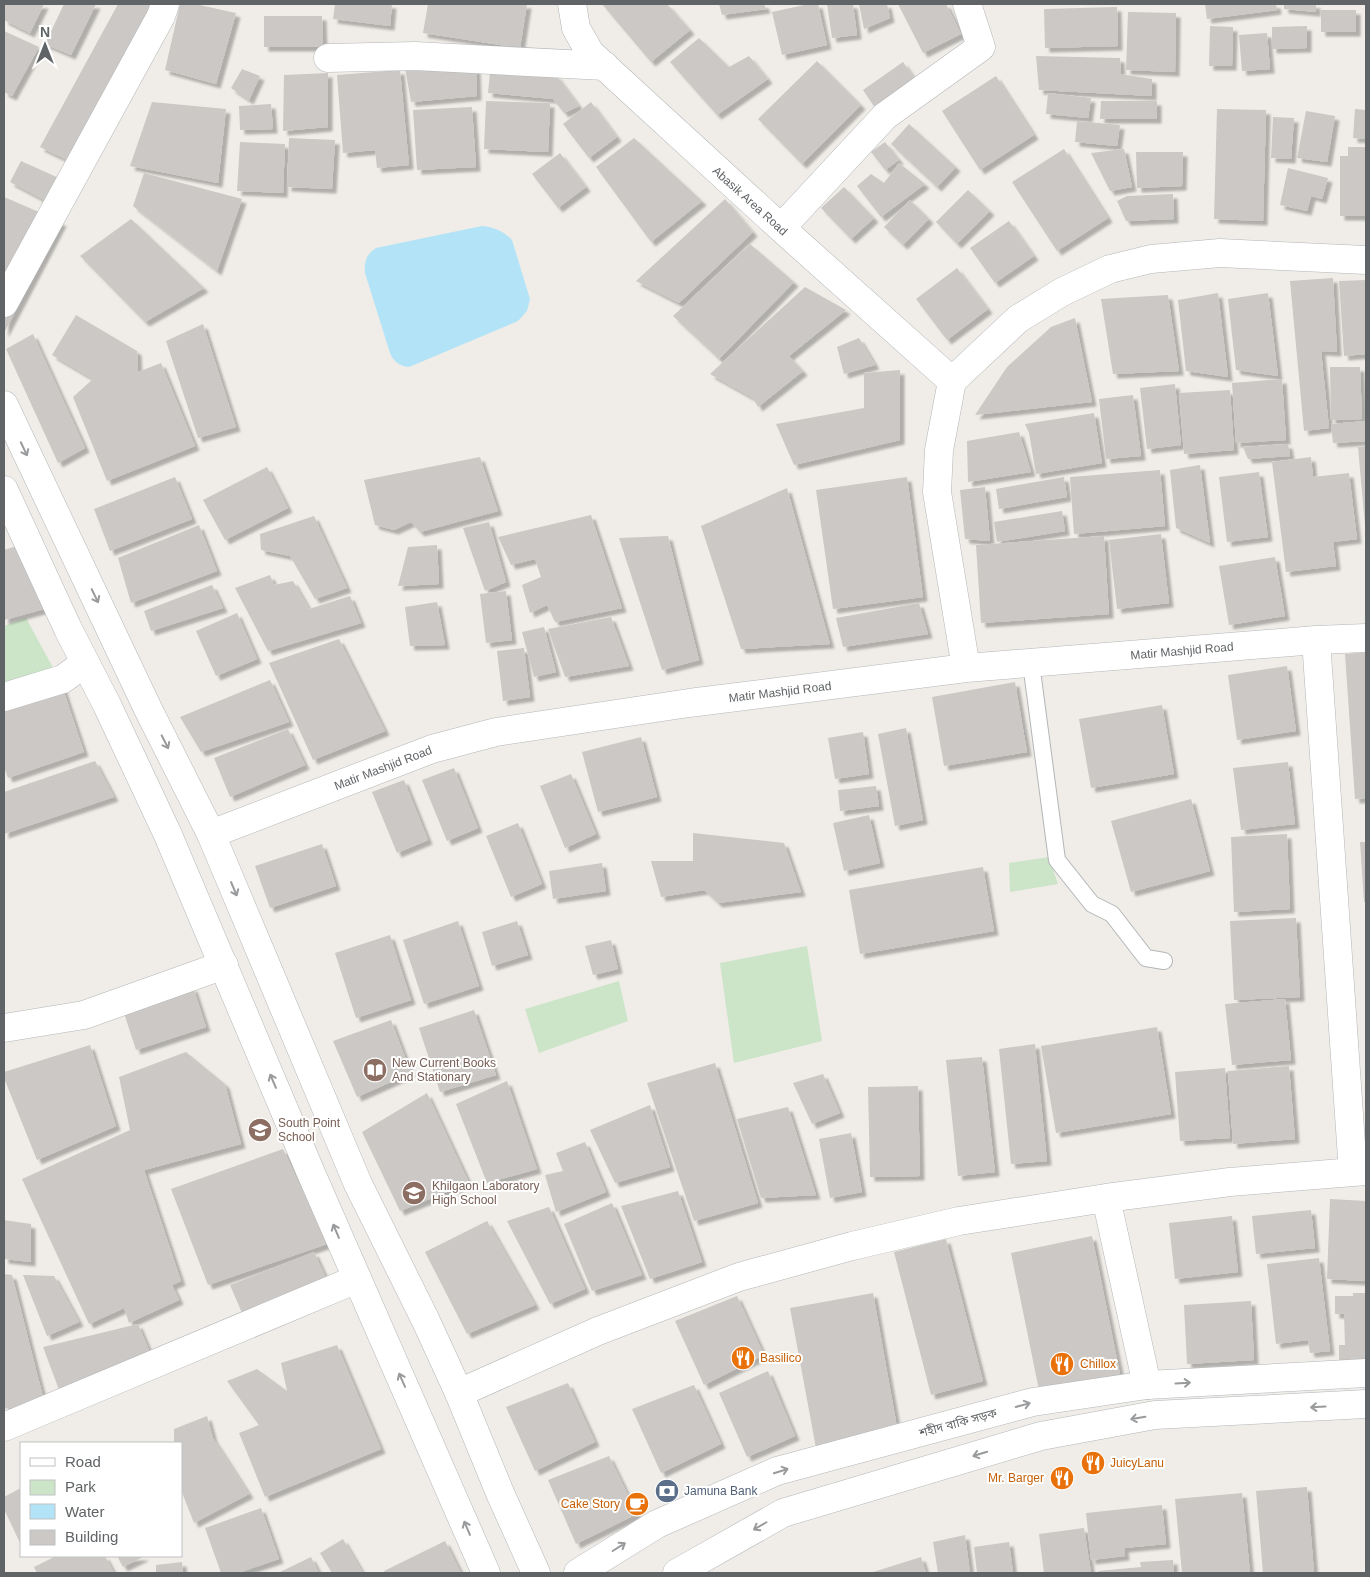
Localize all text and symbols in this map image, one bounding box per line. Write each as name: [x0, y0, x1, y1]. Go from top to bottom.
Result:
north arrow: [20, 20, 70, 70]
text: N: [40, 24, 50, 40]
street label: Abasik Area Road: [710, 164, 790, 238]
one-way arrow: [20, 441, 29, 456]
one-way arrow: [90, 588, 100, 603]
street label: Matir Mashjid Road: [1130, 640, 1234, 662]
street label: Matir Mashjid Road: [728, 679, 832, 705]
one-way arrow: [161, 734, 170, 749]
street label: Matir Mashjid Road: [332, 743, 434, 793]
one-way arrow: [230, 881, 240, 896]
place label: New Current Books And Stationary: [392, 1056, 496, 1084]
library icon: New Current Books And Stationary: [362, 1057, 388, 1083]
one-way arrow: [267, 1074, 277, 1089]
place label: South Point School: [278, 1116, 341, 1144]
school or university icon: South Point School: [247, 1117, 273, 1143]
place label: Khilgaon Laboratory High School: [432, 1179, 539, 1207]
school or university icon: Khilgaon Laboratory High School: [401, 1180, 427, 1206]
one-way arrow: [331, 1224, 341, 1239]
restaurant icon: Basilico: [730, 1345, 756, 1371]
place label: Basilico: [760, 1351, 802, 1365]
restaurant icon: Chillox: [1049, 1351, 1075, 1377]
place label: Chillox: [1080, 1357, 1116, 1371]
one-way arrow: [396, 1373, 406, 1388]
one-way arrow: [1175, 1378, 1191, 1387]
one-way arrow: [1014, 1400, 1030, 1409]
one-way arrow: [1310, 1402, 1326, 1411]
street label: শহীদ বাকি সড়ক: [916, 1405, 999, 1440]
one-way arrow: [1130, 1414, 1146, 1424]
legend: [20, 1442, 182, 1557]
one-way arrow: [972, 1450, 988, 1460]
restaurant icon: JuicyLanu: [1080, 1450, 1106, 1476]
text: Road: [65, 1453, 101, 1470]
place label: JuicyLanu: [1110, 1456, 1164, 1470]
one-way arrow: [773, 1465, 789, 1475]
restaurant icon: Mr. Barger: [1049, 1465, 1075, 1491]
place label: Mr. Barger: [988, 1471, 1044, 1485]
text: Park: [65, 1478, 96, 1495]
bank icon: Jamuna Bank: [654, 1478, 680, 1504]
place label: Jamuna Bank: [684, 1484, 758, 1498]
cafe icon: Cake Story: [624, 1491, 650, 1517]
place label: Cake Story: [561, 1497, 620, 1511]
text: Water: [65, 1503, 104, 1520]
one-way arrow: [461, 1521, 471, 1536]
one-way arrow: [753, 1522, 767, 1532]
text: Building: [65, 1528, 118, 1545]
one-way arrow: [612, 1542, 626, 1552]

